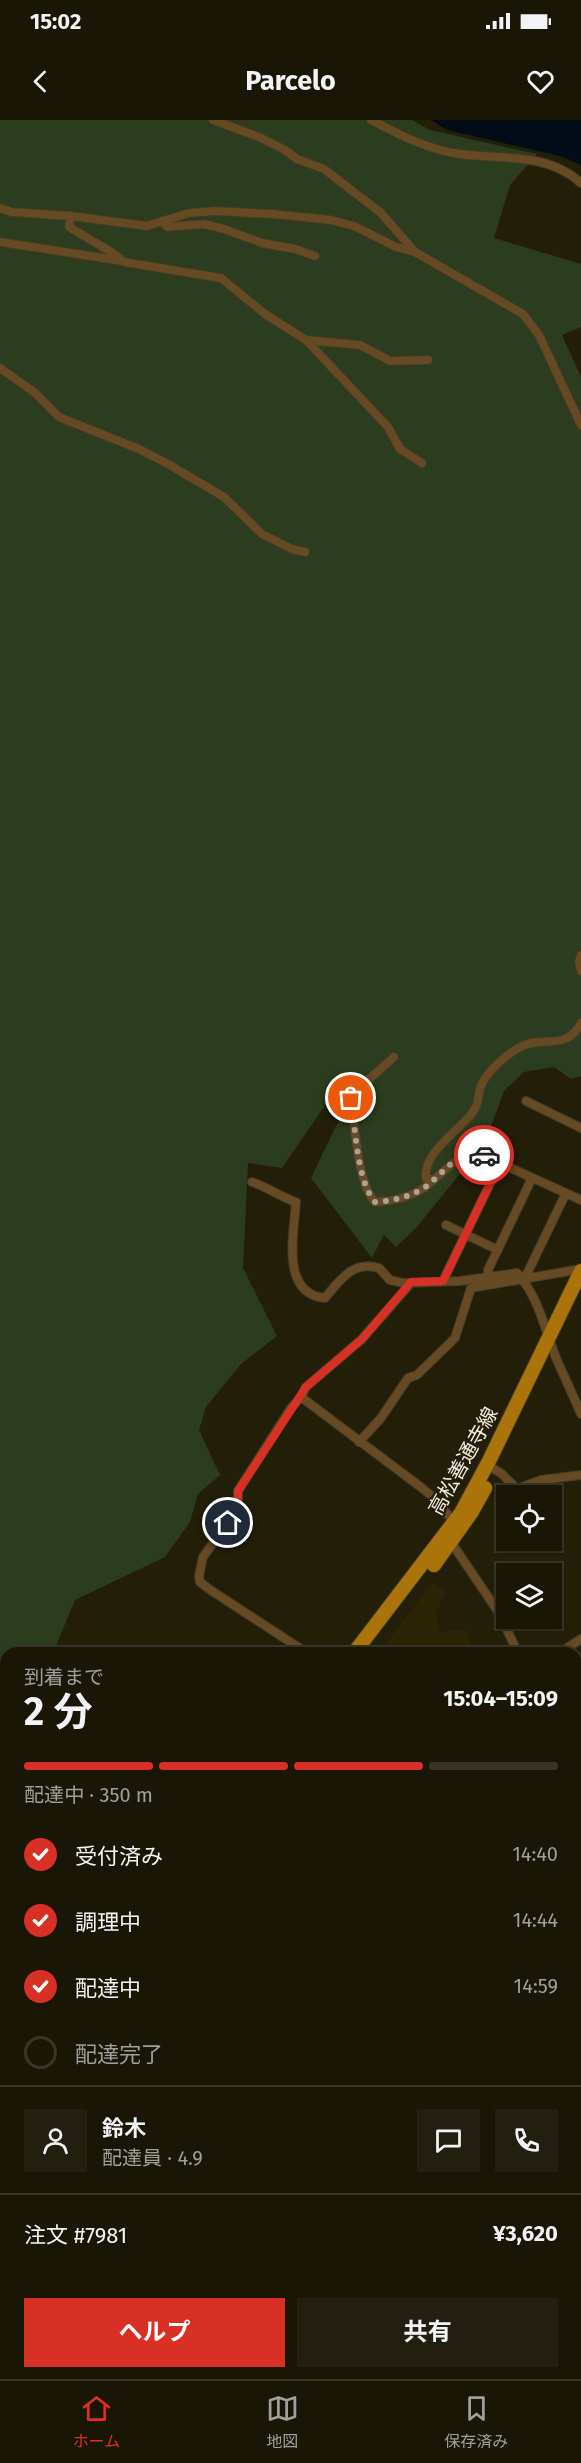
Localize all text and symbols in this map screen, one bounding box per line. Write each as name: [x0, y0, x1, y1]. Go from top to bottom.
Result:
text: 15:02: [30, 8, 81, 35]
icon: back: [24, 65, 57, 98]
text: Parcelo: [245, 65, 336, 97]
icon: heart: [524, 65, 557, 98]
pin: [325, 1072, 376, 1123]
icon: bag: [334, 1081, 367, 1114]
courier: [454, 1125, 514, 1185]
icon: car: [468, 1139, 501, 1172]
street label: 高松善通寺線: [423, 1403, 503, 1519]
map controls: [496, 1485, 562, 1629]
button: locate: [496, 1485, 562, 1551]
pin: [202, 1497, 253, 1548]
icon: home: [211, 1506, 244, 1539]
button: layers: [496, 1563, 562, 1629]
text: 到着まで: [24, 1665, 104, 1689]
text: 15:04–15:09: [443, 1685, 558, 1712]
text: 2 分: [24, 1689, 92, 1735]
text: 配達中 · 350 m: [24, 1783, 153, 1807]
icon: check: [24, 1838, 57, 1871]
text: 14:40: [512, 1842, 558, 1866]
text: 受付済み: [75, 1843, 163, 1870]
icon: check: [24, 1904, 57, 1937]
text: 14:44: [513, 1908, 558, 1932]
text: 調理中: [75, 1909, 141, 1936]
icon: check: [24, 1970, 57, 2003]
text: 14:59: [514, 1974, 558, 1998]
text: 配達中: [75, 1975, 141, 2002]
text: 配達完了: [75, 2041, 163, 2068]
button: person: [24, 2109, 87, 2172]
button: chat: [417, 2109, 480, 2172]
button: phone: [495, 2109, 558, 2172]
text: 鈴木: [102, 2115, 146, 2142]
text: 配達員 · 4.9: [102, 2146, 203, 2170]
text: ¥3,620: [493, 2220, 558, 2247]
text: 注文 #7981: [24, 2222, 127, 2249]
button: ヘルプ: [24, 2298, 285, 2367]
button: 共有: [297, 2298, 558, 2367]
tab: ホーム: [73, 2392, 120, 2452]
tab: 地図: [266, 2392, 299, 2452]
tab: 保存済み: [444, 2392, 508, 2452]

